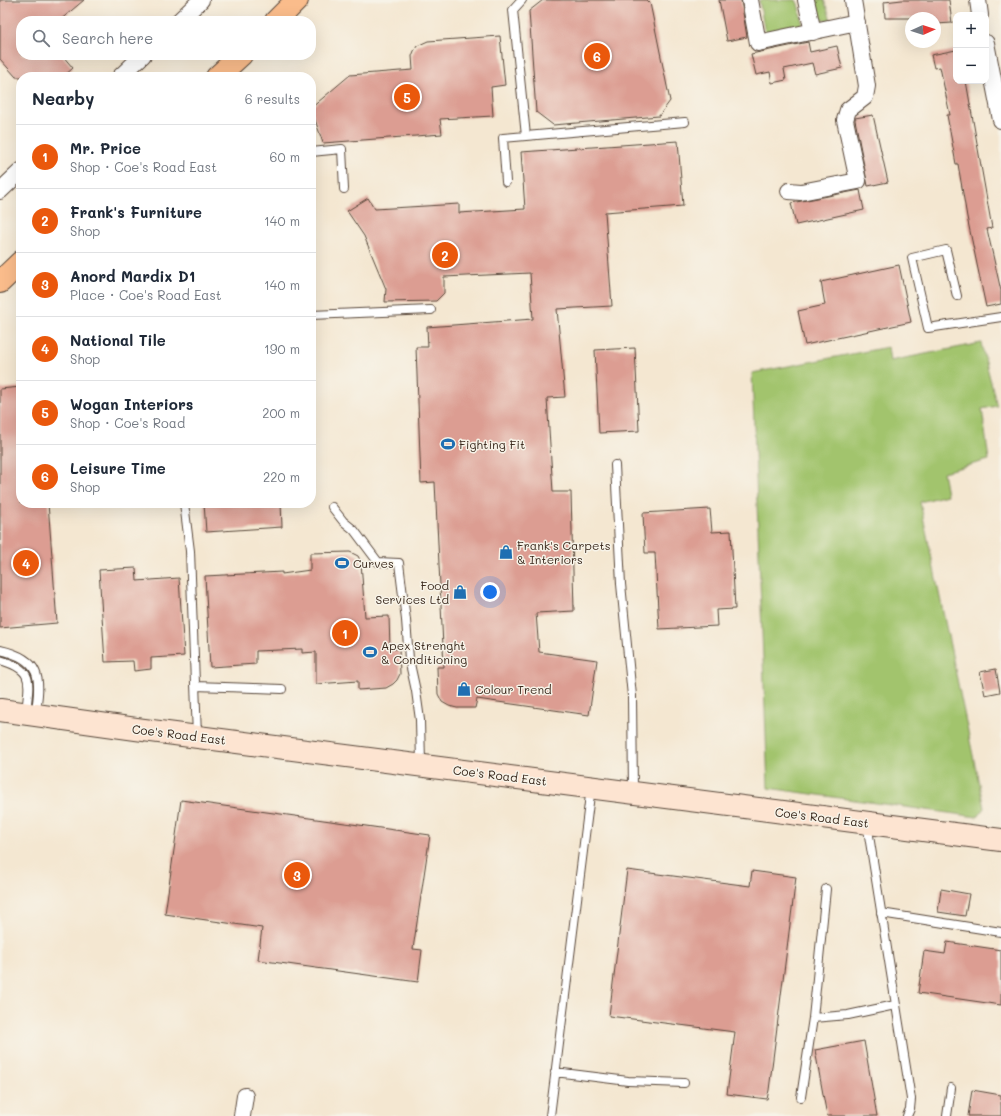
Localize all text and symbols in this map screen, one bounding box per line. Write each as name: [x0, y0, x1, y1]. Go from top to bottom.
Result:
north arrow: [905, 12, 941, 48]
map controls: [953, 12, 989, 84]
button: +: [953, 12, 989, 48]
search box: [16, 16, 316, 60]
icon: search: [30, 27, 52, 49]
text: Search here: [62, 28, 153, 48]
pin: 6: [584, 41, 610, 71]
button: −: [953, 48, 989, 84]
pin: 5: [394, 82, 420, 112]
text: Nearby: [32, 87, 94, 109]
text: 6 results: [245, 90, 300, 107]
text: Mr. Price: [70, 138, 141, 158]
text: 1: [42, 148, 48, 165]
text: 60 m: [270, 148, 300, 165]
text: Shop · Coe's Road East: [70, 158, 217, 175]
text: Frank's Furniture: [70, 202, 202, 222]
text: 2: [41, 212, 49, 229]
text: 140 m: [264, 212, 300, 229]
text: Shop: [70, 222, 100, 239]
pin: 2: [432, 240, 458, 270]
text: Anord Mardix D1: [70, 266, 195, 286]
text: 3: [41, 276, 49, 293]
text: 140 m: [264, 276, 300, 293]
text: Place · Coe's Road East: [70, 286, 222, 303]
text: National Tile: [70, 330, 166, 350]
text: 4: [41, 340, 49, 357]
text: 190 m: [264, 340, 300, 357]
text: Shop: [70, 350, 100, 367]
text: Wogan Interiors: [70, 394, 193, 414]
text: 5: [41, 404, 49, 421]
text: 200 m: [262, 404, 300, 421]
text: Shop · Coe's Road: [70, 414, 185, 431]
sports icon: Fighting Fit: [440, 436, 456, 452]
place label: Fighting Fit: [459, 436, 525, 452]
text: Leisure Time: [70, 458, 166, 478]
text: 6: [41, 468, 49, 485]
text: 220 m: [263, 468, 300, 485]
text: Shop: [70, 478, 100, 495]
place label: Frank's Carpets & Interiors: [517, 537, 611, 567]
shop icon: Frank's Carpets & Interiors: [498, 544, 514, 560]
pin: 4: [13, 548, 39, 578]
sports icon: Curves: [334, 555, 350, 571]
place label: Curves: [353, 555, 394, 571]
place label: Food Services Ltd: [375, 577, 449, 607]
your location: [480, 582, 500, 602]
shop icon: Food Services Ltd: [452, 584, 468, 600]
pin: 1: [332, 618, 358, 648]
place label: Apex Strenght & Conditioning: [381, 637, 467, 667]
sports icon: Apex Strenght & Conditioning: [362, 644, 378, 660]
shop icon: Colour Trend: [456, 681, 472, 697]
place label: Colour Trend: [475, 681, 552, 697]
street label: Coe's Road East: [131, 720, 227, 748]
street label: Coe's Road East: [452, 761, 548, 789]
street label: Coe's Road East: [774, 803, 870, 831]
pin: 3: [284, 860, 310, 890]

